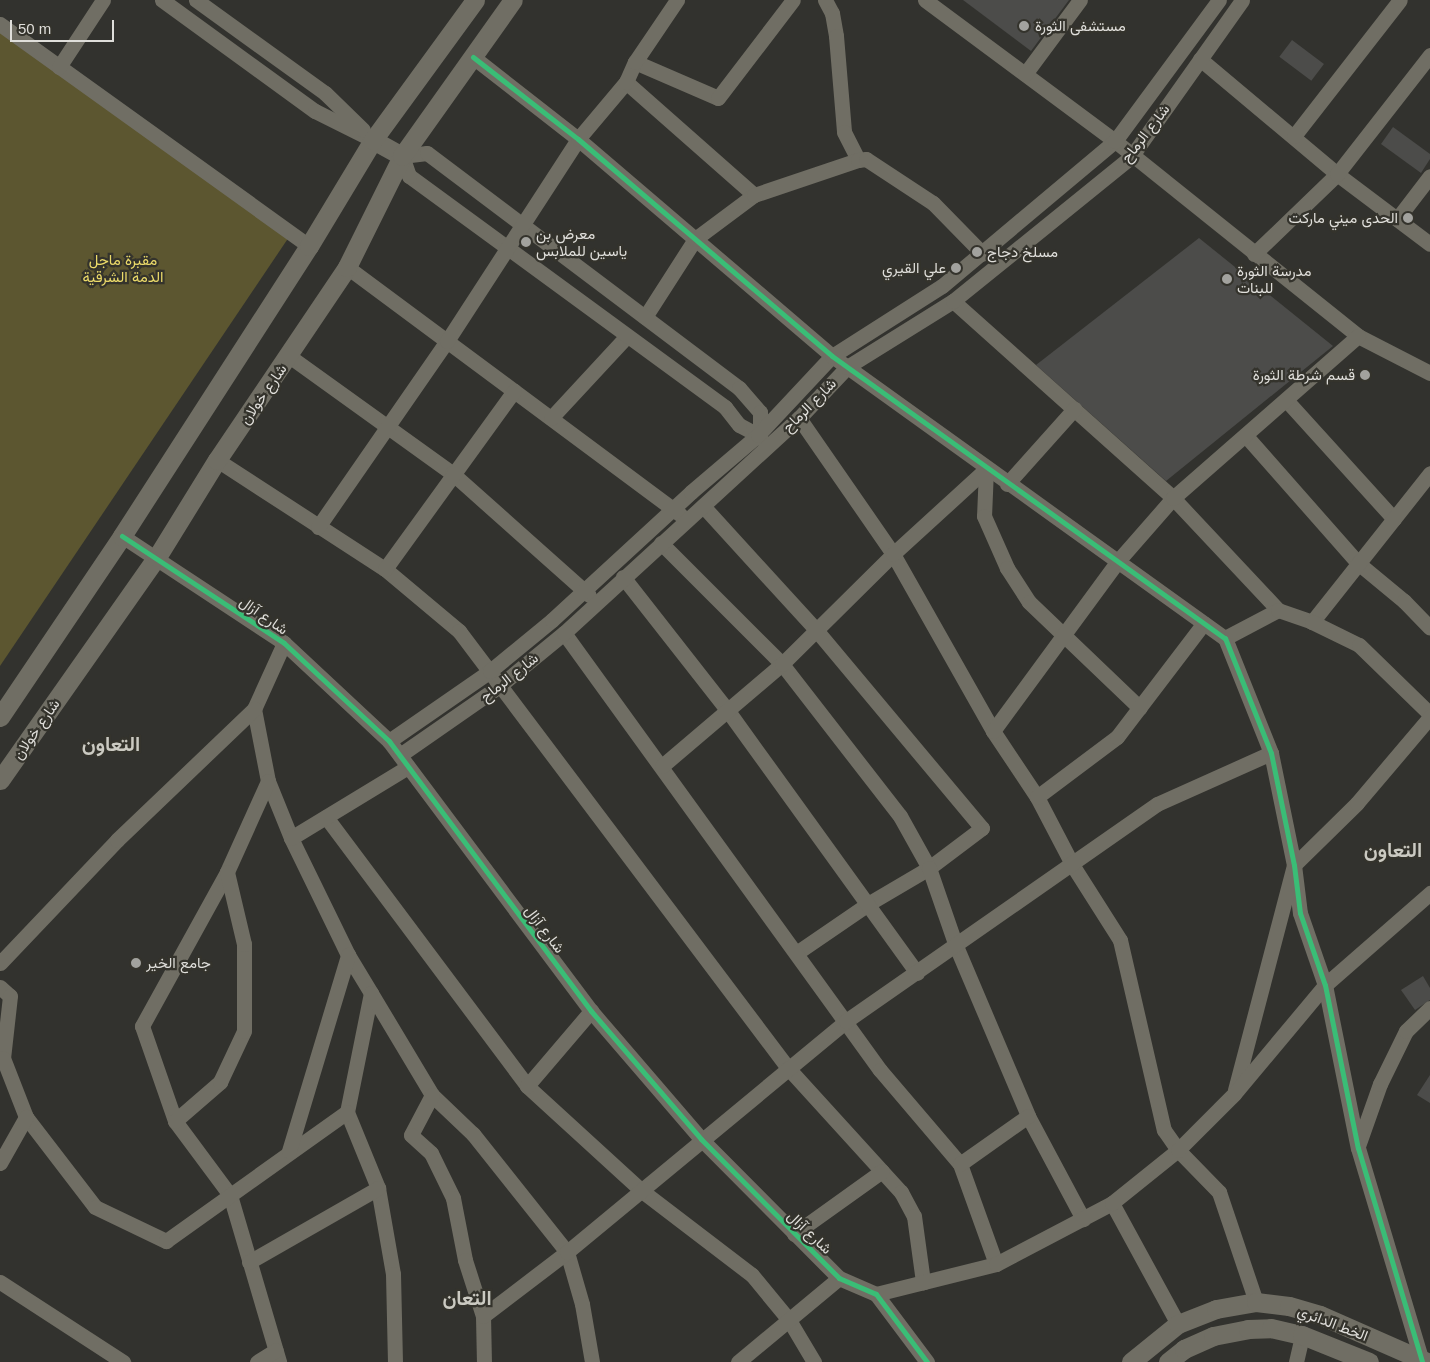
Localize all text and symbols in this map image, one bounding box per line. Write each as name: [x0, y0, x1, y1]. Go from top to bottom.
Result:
scale bar: [12, 10, 116, 42]
place label: مستشفى الثورة: [1035, 17, 1126, 35]
marker: مستشفى الثورة: [1017, 19, 1031, 33]
text: 50 m: [18, 20, 51, 37]
street label: شارع الرماح: [1117, 100, 1173, 166]
place label: الحدى ميني ماركت: [1289, 209, 1398, 227]
marker: الحدى ميني ماركت: [1402, 212, 1414, 224]
place label: معرض بن ياسين للملابس: [536, 224, 627, 259]
marker: معرض بن ياسين للملابس: [520, 236, 532, 248]
place label: مسلخ دجاج: [987, 243, 1058, 261]
marker: مسلخ دجاج: [971, 246, 983, 258]
park label: مقبرة ماجل الدمة الشرقية: [82, 250, 164, 285]
place label: علي القيري: [882, 259, 946, 277]
place label: مدرسة الثورة للبنات: [1237, 261, 1312, 296]
marker: علي القيري: [950, 262, 962, 274]
marker: مدرسة الثورة للبنات: [1221, 273, 1233, 285]
street label: شارع خولان: [236, 360, 290, 428]
place label: قسم شرطة الثورة: [1253, 366, 1355, 384]
marker: قسم شرطة الثورة: [1359, 369, 1371, 381]
street label: شارع الرماح: [778, 374, 840, 436]
street label: شارع آزال: [236, 592, 292, 638]
street label: شارع الرماح: [476, 649, 542, 705]
street label: شارع خولان: [9, 695, 63, 763]
district label: التعاون: [82, 732, 140, 756]
district label: التعاون: [1364, 838, 1422, 862]
street label: شارع آزال: [521, 902, 569, 956]
place label: جامع الخير: [146, 954, 211, 972]
marker: جامع الخير: [130, 957, 142, 969]
street label: شارع آزال: [784, 1206, 836, 1258]
district label: التعان: [442, 1286, 492, 1310]
street label: الخط الدائري: [1295, 1301, 1371, 1345]

